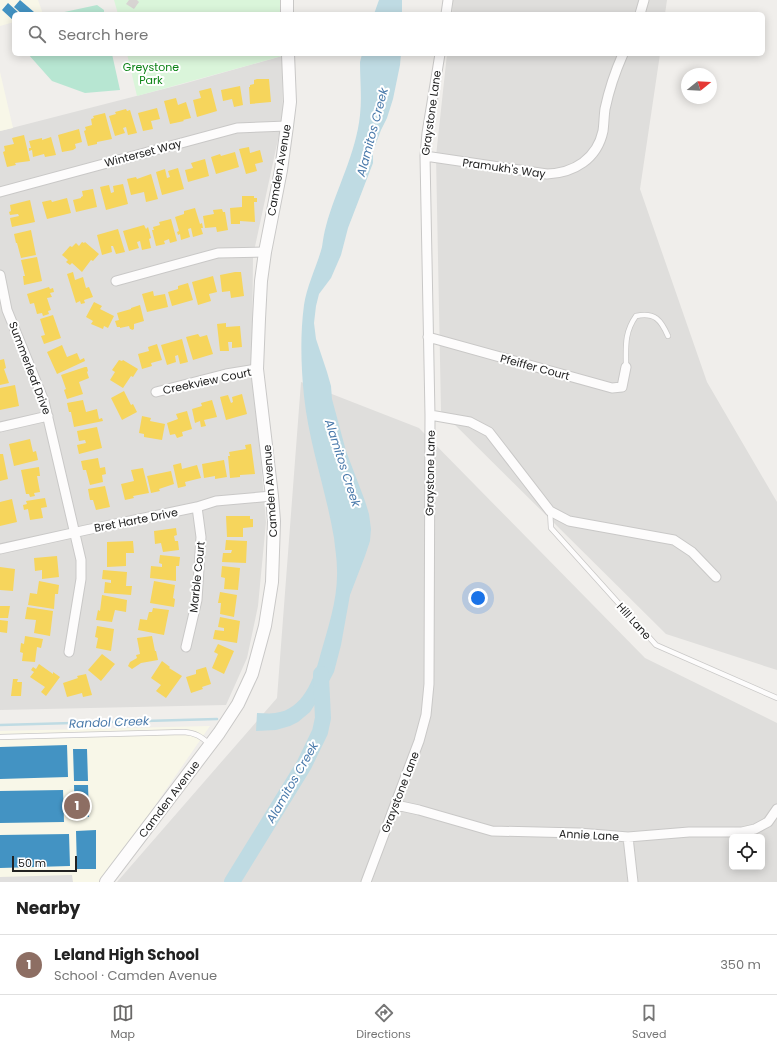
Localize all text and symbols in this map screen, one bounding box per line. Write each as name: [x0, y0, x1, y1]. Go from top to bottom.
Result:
search box: [12, 12, 765, 56]
icon: search: [26, 23, 48, 45]
text: Search here: [58, 24, 148, 45]
park label: Greystone Park: [123, 59, 179, 88]
north arrow: [681, 68, 717, 104]
street label: Graystone Lane: [417, 69, 445, 157]
water label: Alamitos Creek: [352, 85, 392, 179]
street label: Camden Avenue: [263, 123, 295, 217]
street label: Winterset Way: [103, 135, 184, 171]
street label: Pramukh's Way: [461, 154, 547, 182]
street label: Summerleaf Drive: [5, 319, 55, 417]
street label: Pfeiffer Court: [498, 350, 572, 384]
street label: Creekview Court: [161, 364, 253, 398]
water label: Alamitos Creek: [321, 416, 365, 510]
street label: Graystone Lane: [421, 430, 439, 516]
street label: Camden Avenue: [259, 444, 281, 538]
street label: Bret Harte Drive: [93, 504, 179, 536]
street label: Marble Court: [185, 541, 209, 613]
your location: [468, 588, 488, 608]
street label: Hill Lane: [613, 599, 655, 643]
water label: Randol Creek: [69, 712, 150, 732]
water label: Alamitos Creek: [261, 738, 323, 827]
street label: Graystone Lane: [377, 749, 423, 835]
street label: Camden Avenue: [135, 757, 203, 841]
pin: 1: [64, 791, 90, 821]
street label: Annie Lane: [559, 825, 620, 845]
map controls: [729, 834, 765, 870]
button: locate: [729, 834, 765, 870]
scale bar: [12, 854, 77, 873]
text: 50 m: [18, 855, 46, 871]
text: Nearby: [16, 896, 80, 920]
text: Leland High School: [54, 944, 199, 965]
text: 1: [27, 955, 31, 974]
text: 350 m: [720, 955, 761, 974]
text: School · Camden Avenue: [54, 966, 217, 985]
tab: Map: [111, 1002, 135, 1043]
tab: Directions: [356, 1002, 411, 1043]
tab: Saved: [632, 1002, 666, 1043]

